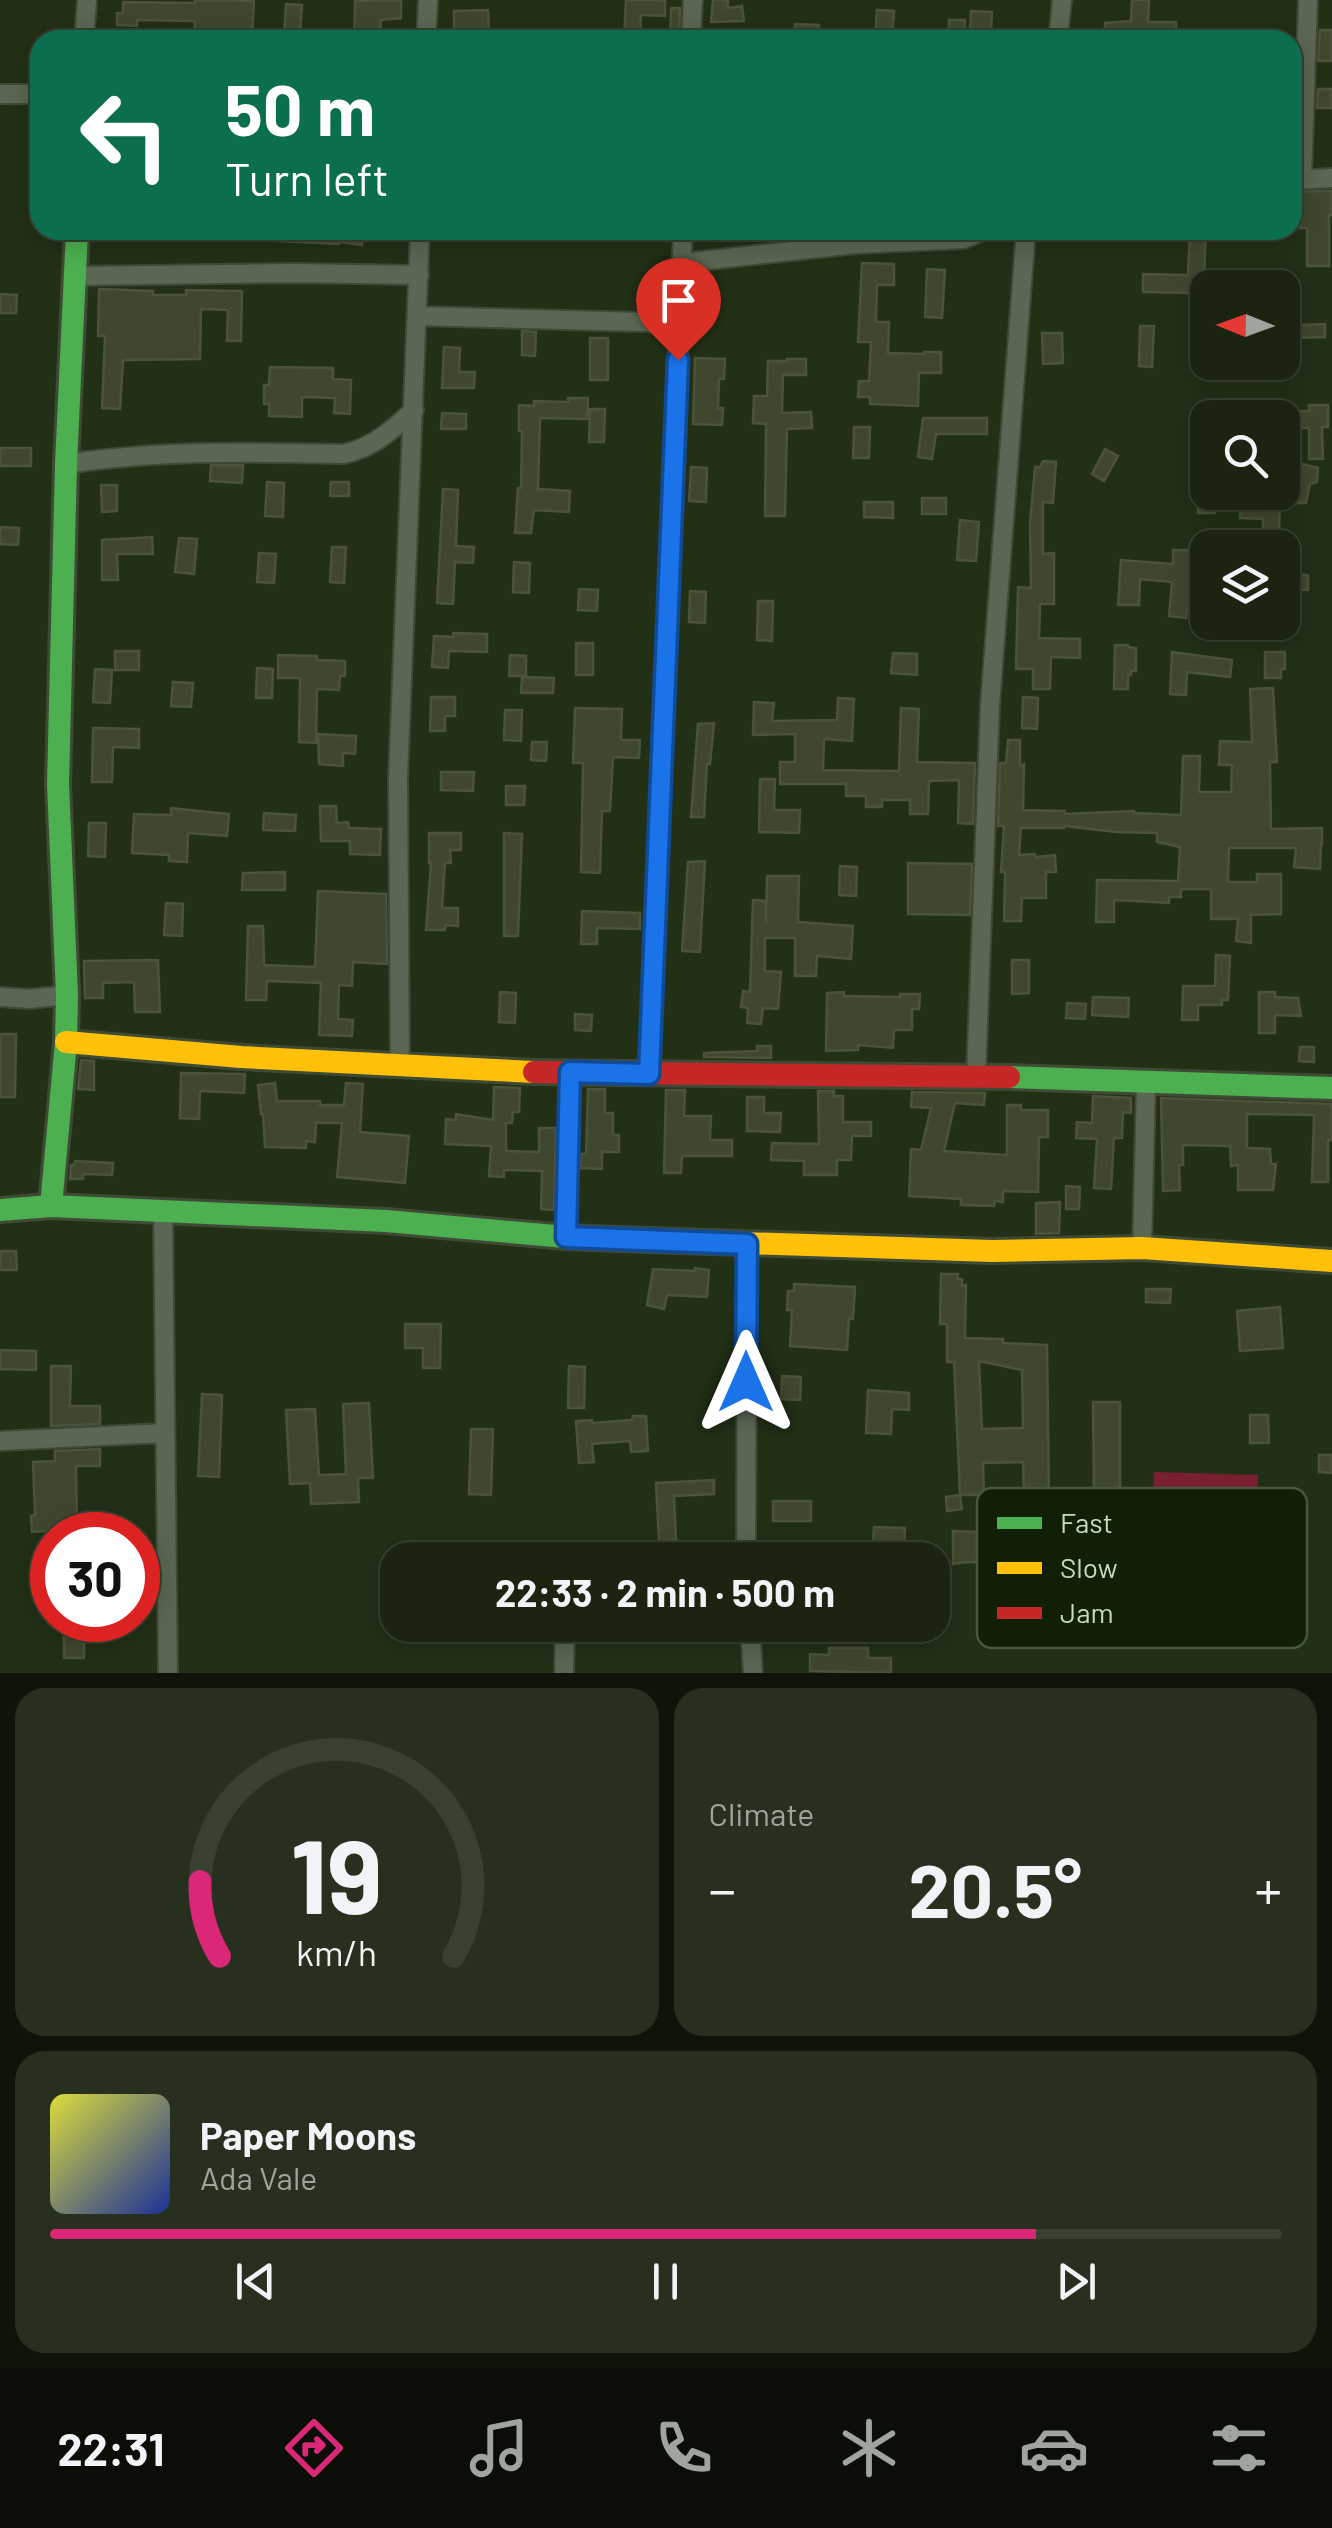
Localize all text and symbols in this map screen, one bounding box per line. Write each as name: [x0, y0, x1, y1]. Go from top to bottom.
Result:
text: 50 m: [225, 66, 375, 150]
icon: left: [60, 70, 190, 200]
text: Turn left: [225, 151, 389, 205]
pin: [636, 258, 721, 361]
north arrow: [1190, 270, 1300, 380]
map controls: [1190, 270, 1300, 640]
icon: arrive: [651, 273, 706, 328]
button: search: [1190, 400, 1300, 510]
button: layers: [1190, 530, 1300, 640]
position arrow: [694, 1330, 798, 1434]
legend: [977, 1488, 1307, 1648]
text: Fast: [1060, 1505, 1113, 1539]
speed limit sign: 30: [30, 1512, 160, 1642]
text: Slow: [1060, 1550, 1118, 1584]
text: 22:33 · 2 min · 500 m: [495, 1569, 835, 1615]
text: Jam: [1060, 1595, 1114, 1629]
text: Climate: [709, 1794, 814, 1832]
text: 19: [291, 1810, 383, 1935]
text: 20.5°: [908, 1843, 1082, 1933]
text: −: [709, 1855, 736, 1921]
text: +: [1254, 1855, 1282, 1921]
text: km/h: [296, 1930, 377, 1973]
text: Paper Moons: [200, 2112, 416, 2158]
text: Ada Vale: [200, 2158, 317, 2196]
icon: previous: [228, 2254, 283, 2309]
icon: pause: [638, 2254, 693, 2309]
icon: next: [1049, 2254, 1104, 2309]
icon: directions: [279, 2413, 349, 2483]
icon: music: [464, 2413, 534, 2483]
icon: phone: [649, 2413, 719, 2483]
icon: climate: [834, 2413, 904, 2483]
icon: car: [1019, 2413, 1089, 2483]
icon: filters: [1204, 2413, 1274, 2483]
text: 22:31: [58, 2421, 164, 2475]

